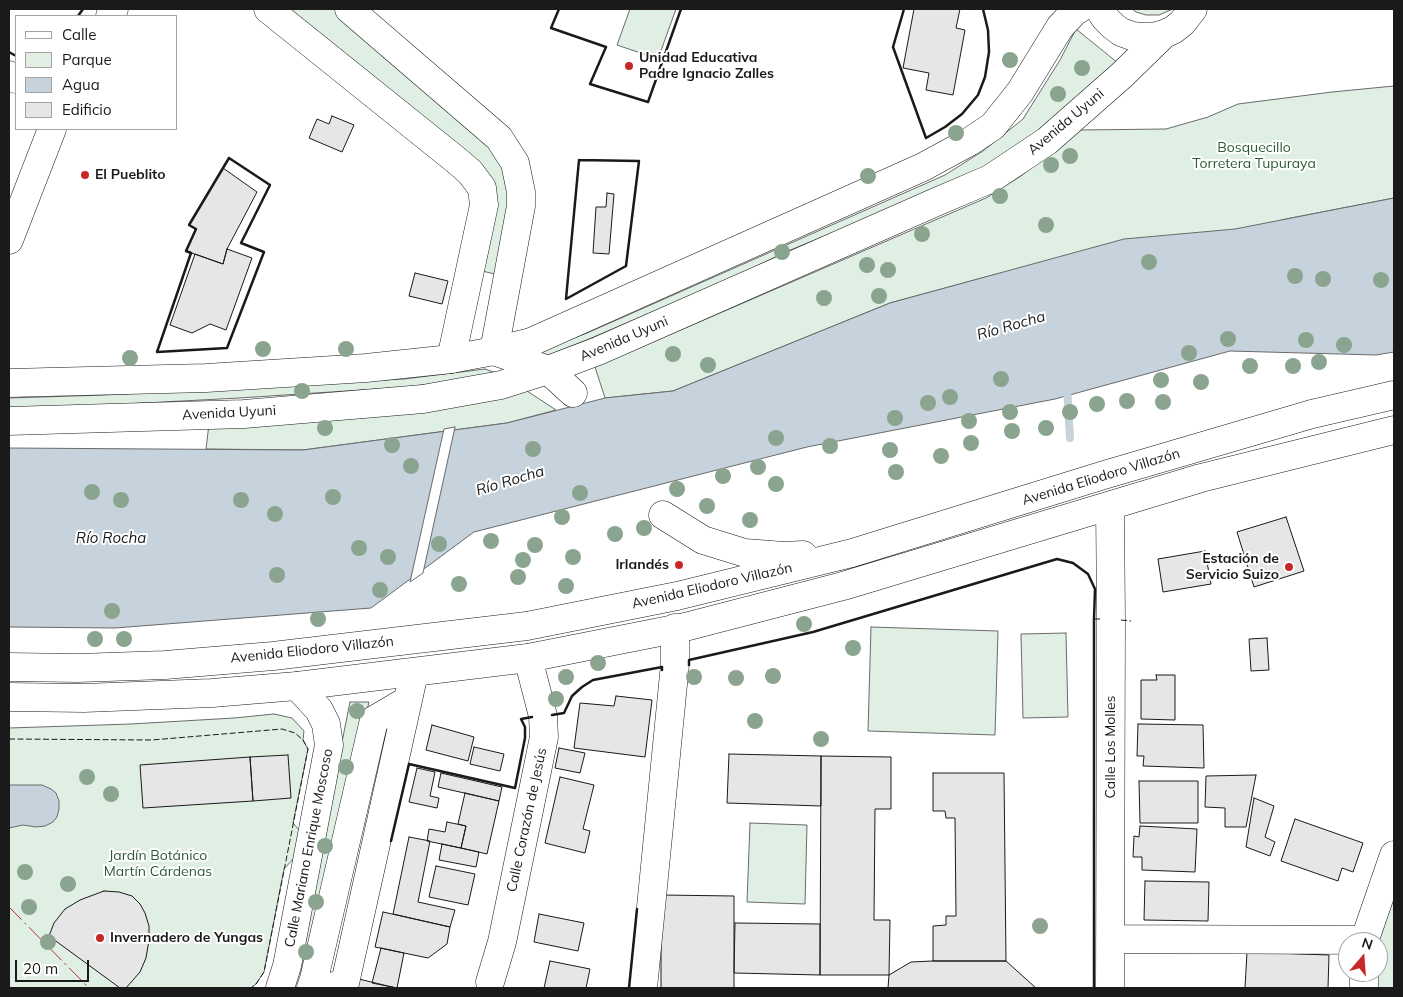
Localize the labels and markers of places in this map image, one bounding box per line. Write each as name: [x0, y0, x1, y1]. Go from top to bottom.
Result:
place label: Unidad Educativa Padre Ignacio Zalles: [639, 50, 774, 82]
marker: Unidad Educativa Padre Ignacio Zalles: [623, 60, 635, 72]
place label: El Pueblito: [95, 167, 166, 183]
marker: El Pueblito: [79, 169, 91, 181]
place label: Estación de Servicio Suizo: [1186, 551, 1279, 584]
place label: Irlandés: [615, 557, 669, 573]
marker: Irlandés: [673, 559, 685, 571]
marker: Estación de Servicio Suizo: [1283, 561, 1295, 573]
place label: Invernadero de Yungas: [110, 930, 263, 946]
marker: Invernadero de Yungas: [94, 932, 106, 944]

